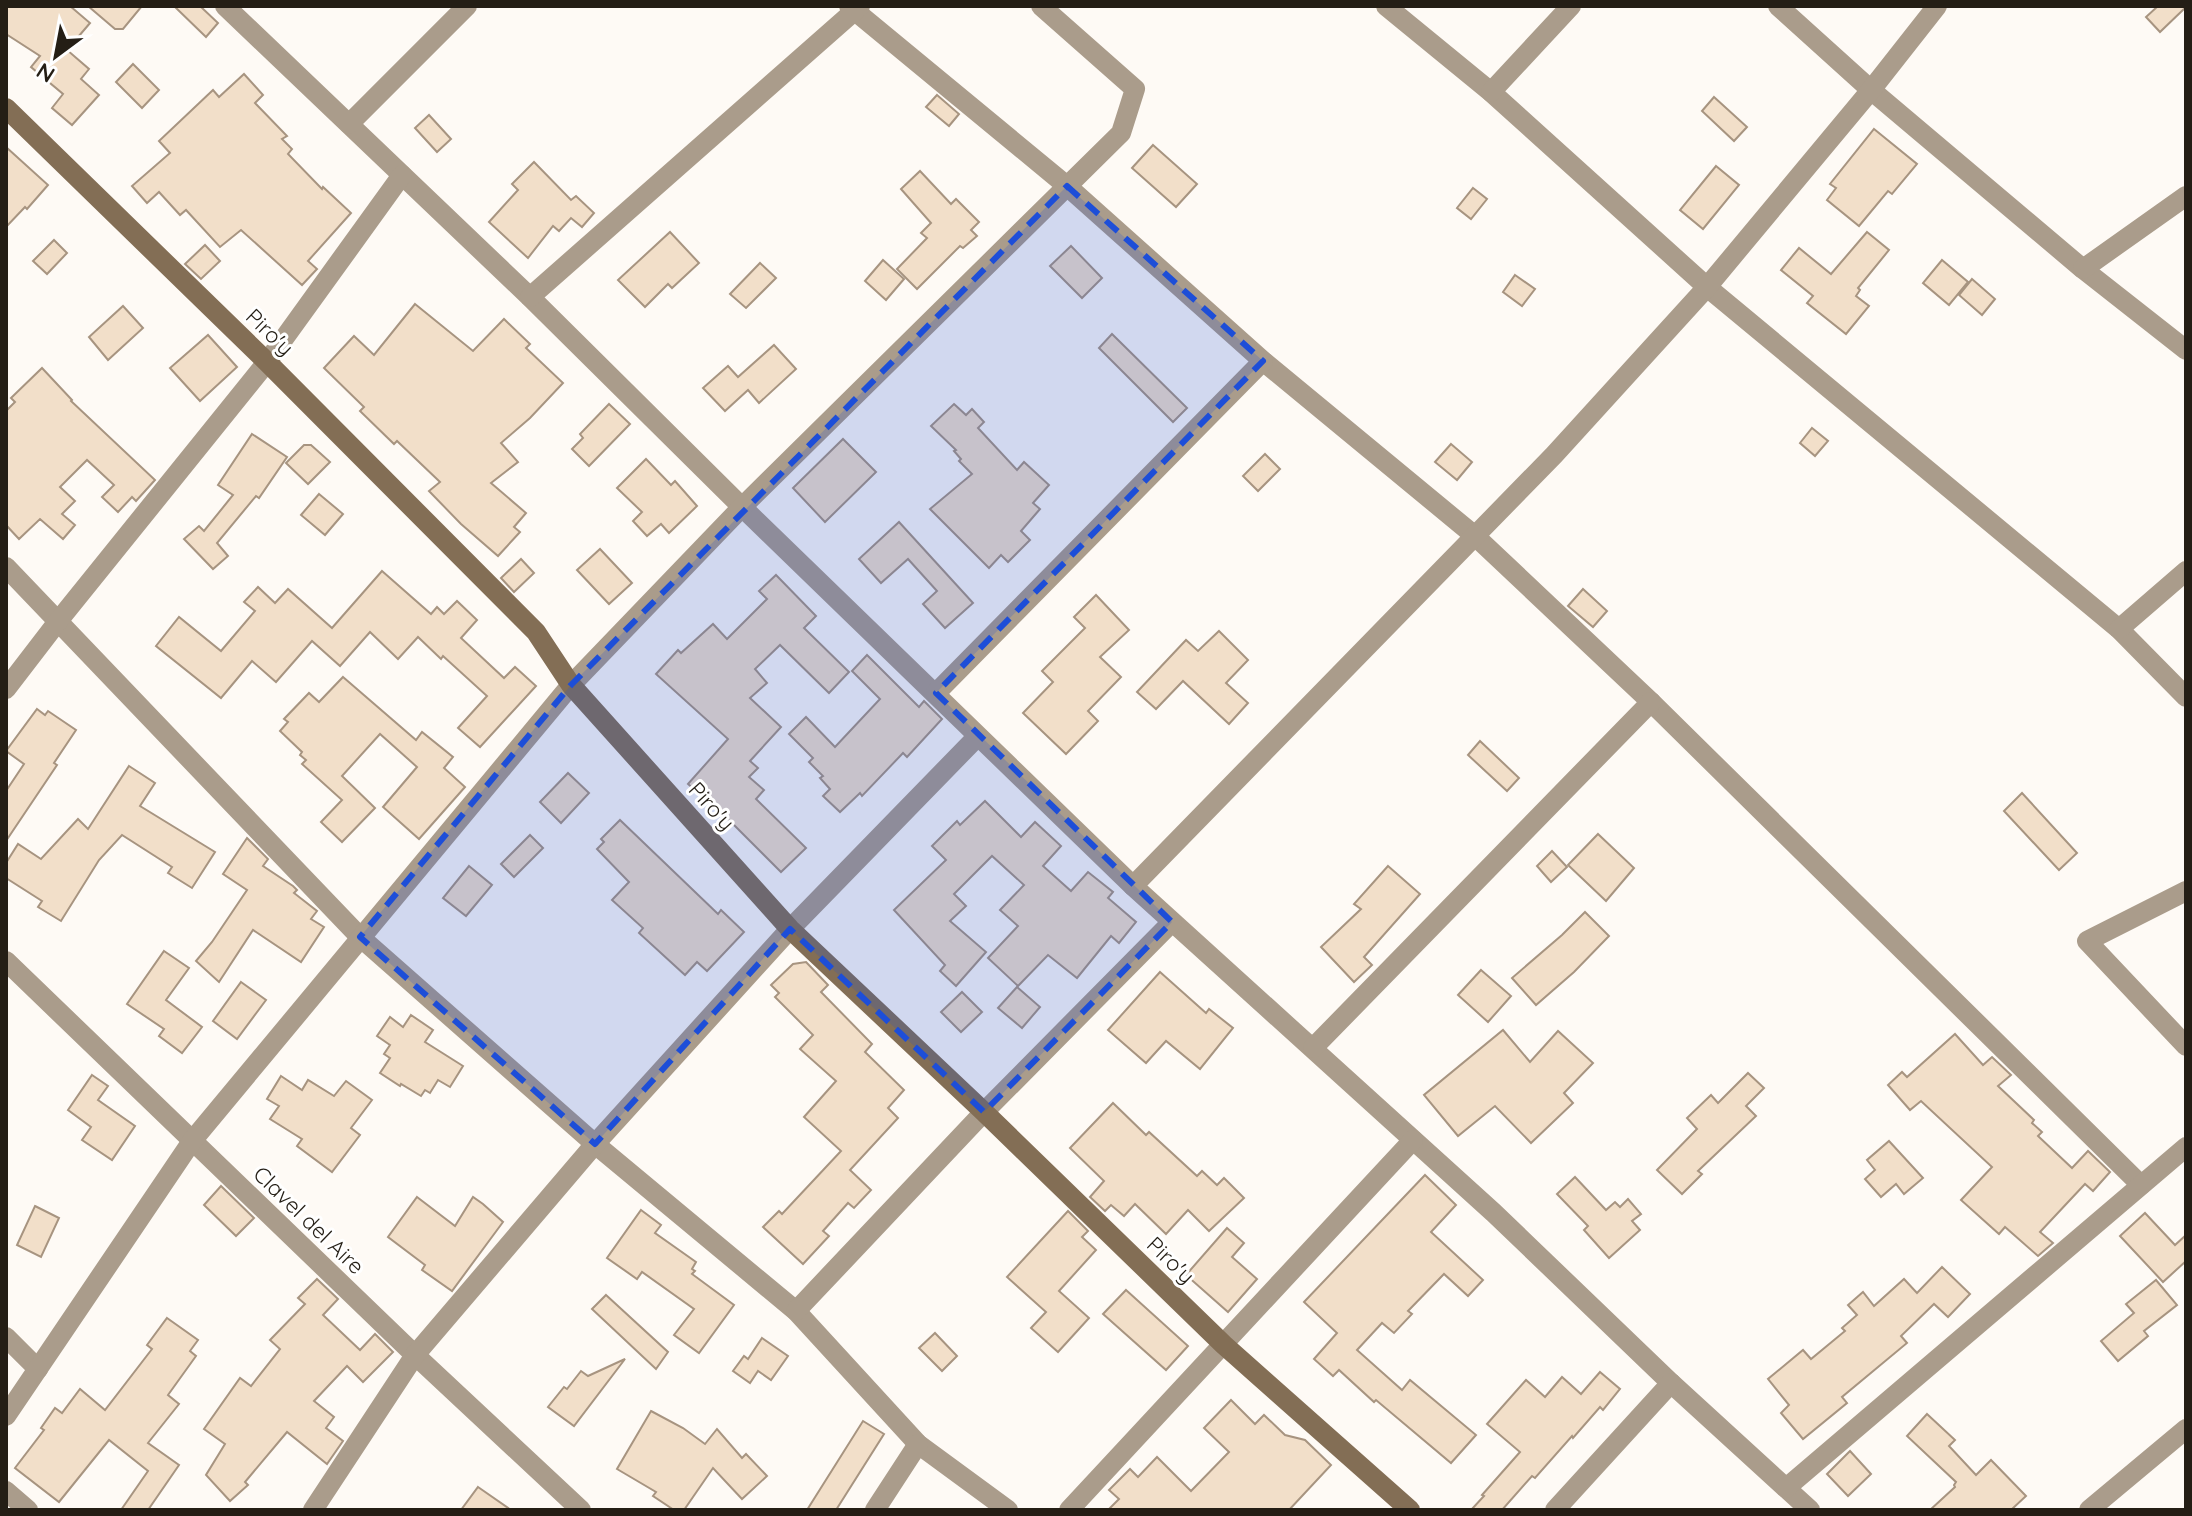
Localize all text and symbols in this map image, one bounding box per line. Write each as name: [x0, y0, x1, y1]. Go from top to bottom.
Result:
north arrow: [16, 16, 96, 96]
text: N: [31, 57, 60, 89]
street label: Piro'y: [240, 303, 300, 361]
street label: Piro'y: [683, 776, 741, 836]
street label: Clavel del Aire: [248, 1160, 370, 1280]
street label: Piro'y: [1141, 1231, 1201, 1289]

